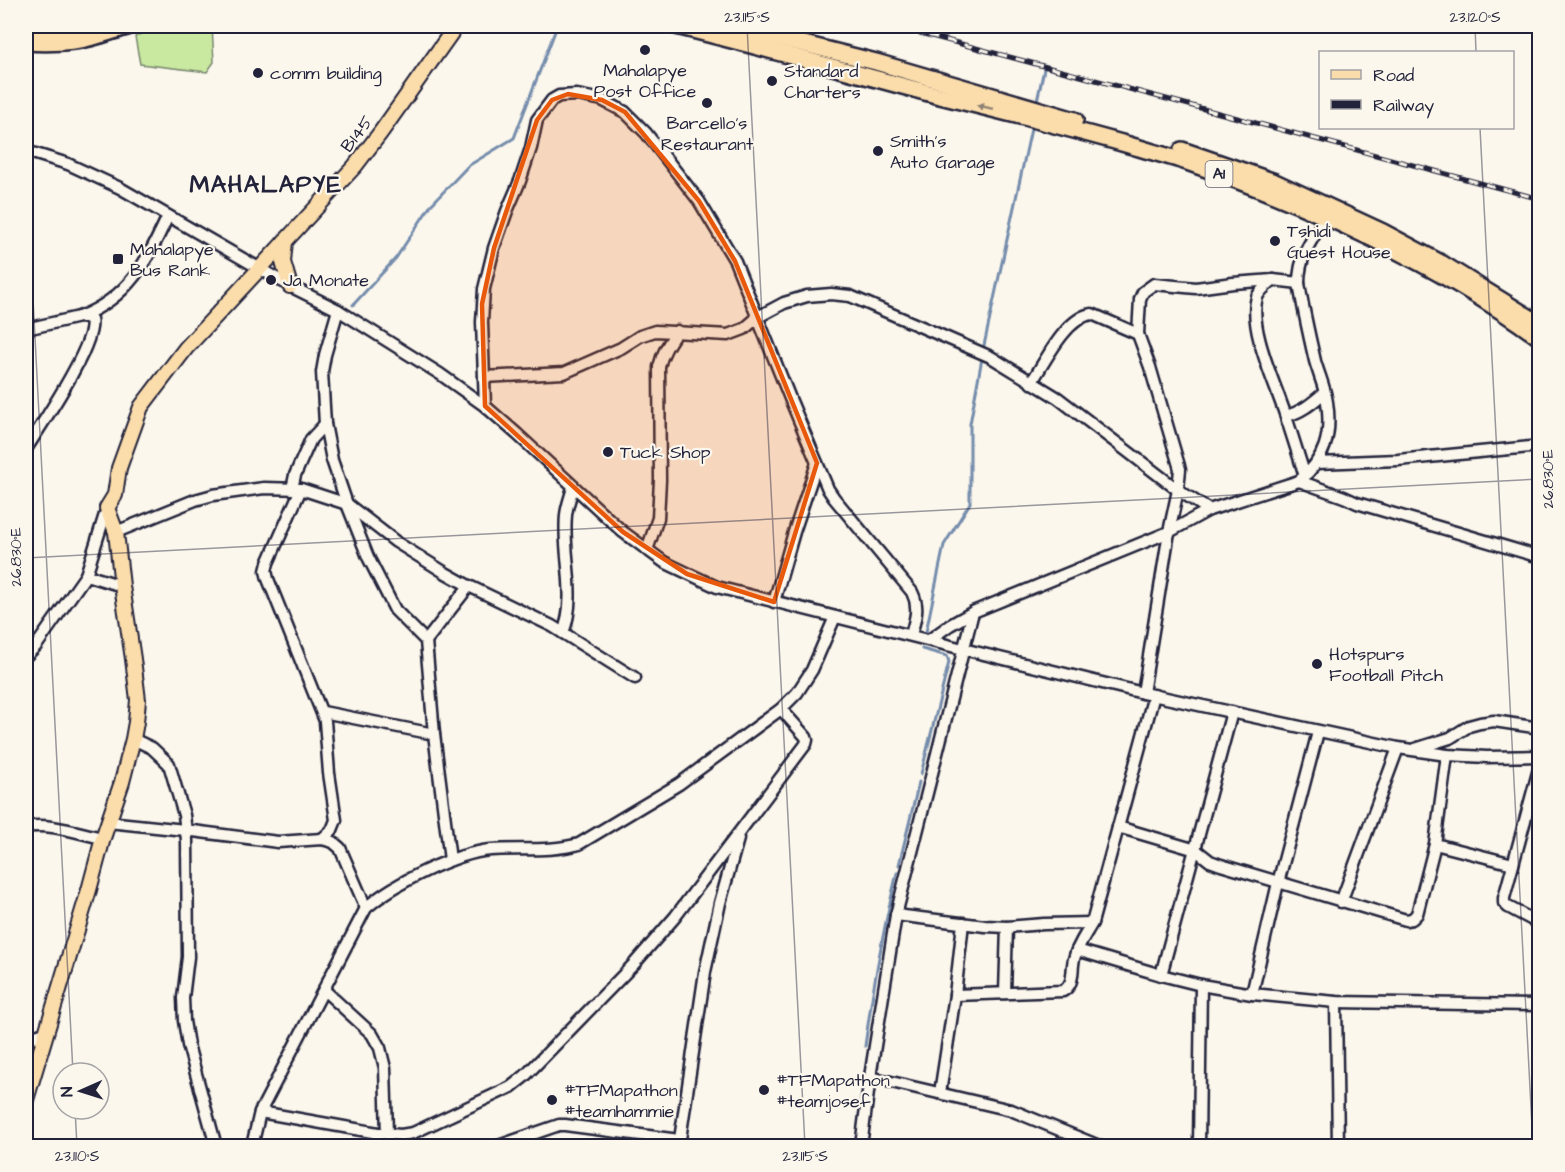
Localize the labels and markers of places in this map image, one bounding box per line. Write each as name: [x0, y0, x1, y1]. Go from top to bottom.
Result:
marker: Mahalapye Post Office: [638, 43, 652, 57]
place label: Mahalapye Post Office: [594, 58, 696, 104]
place label: Standard Charters: [784, 59, 861, 105]
place label: comm building: [270, 61, 382, 87]
marker: comm building: [251, 66, 265, 80]
marker: Standard Charters: [765, 74, 779, 88]
marker: Barcello's Restaurant: [700, 96, 714, 110]
place label: Barcello's Restaurant: [661, 111, 754, 157]
place label: Smith's Auto Garage: [890, 129, 995, 176]
marker: Smith's Auto Garage: [871, 144, 885, 158]
place label: Tshidi Guest House: [1287, 219, 1391, 265]
marker: Tshidi Guest House: [1268, 234, 1282, 248]
place label: Mahalapye Bus Rank: [130, 237, 214, 283]
marker: Mahalapye Bus Rank: [111, 252, 125, 266]
place label: Ja Monate: [283, 268, 369, 293]
marker: Ja Monate: [264, 273, 278, 287]
place label: Tuck Shop: [620, 440, 711, 465]
marker: Tuck Shop: [601, 445, 615, 459]
place label: Hotspurs Football Pitch: [1329, 642, 1443, 688]
marker: Hotspurs Football Pitch: [1310, 657, 1324, 671]
place label: #TFMapathon #teamjosef: [776, 1068, 890, 1114]
place label: #TFMapathon #teamhammie: [564, 1078, 678, 1124]
marker: #TFMapathon #teamjosef: [757, 1083, 771, 1097]
marker: #TFMapathon #teamhammie: [545, 1093, 559, 1107]

